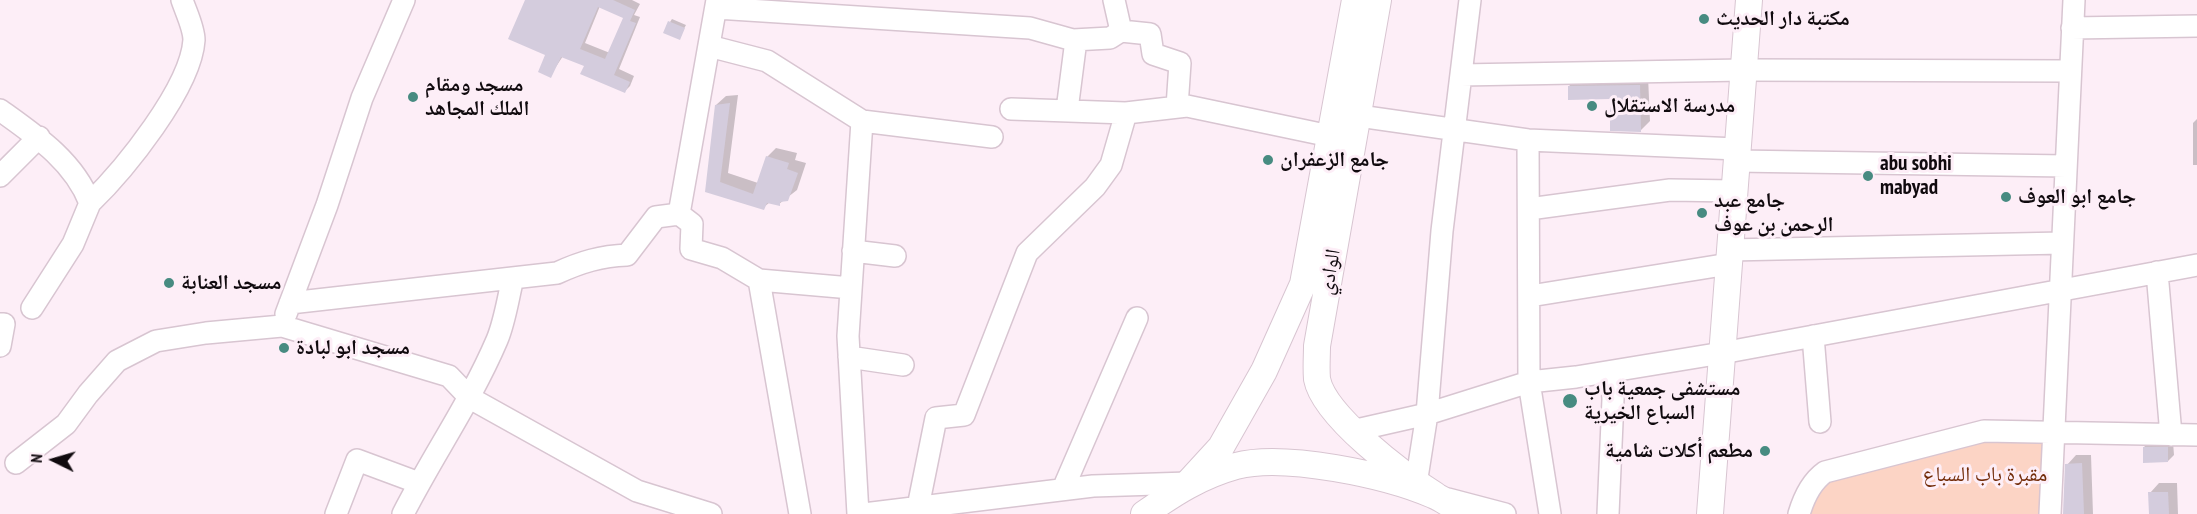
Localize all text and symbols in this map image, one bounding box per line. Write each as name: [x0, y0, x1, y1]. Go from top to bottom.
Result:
place label: مكتبة دار الحديث: [1716, 6, 1850, 32]
marker: مكتبة دار الحديث: [1697, 12, 1711, 26]
place label: مسجد ومقام الملك المجاهد: [425, 72, 529, 122]
marker: مسجد ومقام الملك المجاهد: [406, 90, 420, 104]
place label: مدرسة الاستقلال: [1604, 93, 1735, 119]
marker: مدرسة الاستقلال: [1585, 99, 1599, 113]
place label: جامع الزعفران: [1280, 147, 1389, 173]
place label: abu sobhi mabyad: [1880, 151, 1952, 201]
marker: جامع الزعفران: [1261, 153, 1275, 167]
marker: abu sobhi mabyad: [1861, 169, 1875, 183]
place label: جامع ابو العوف: [2018, 184, 2136, 210]
place label: جامع عبد الرحمن بن عوف: [1714, 188, 1834, 238]
marker: جامع ابو العوف: [1999, 190, 2013, 204]
marker: جامع عبد الرحمن بن عوف: [1695, 206, 1709, 220]
street label: الوادي: [1314, 247, 1346, 297]
place label: مسجد العنابة: [181, 270, 282, 296]
marker: مسجد العنابة: [162, 276, 176, 290]
place label: مسجد ابو لبادة: [296, 335, 410, 361]
marker: مسجد ابو لبادة: [277, 341, 291, 355]
place label: مستشفى جمعية باب السباع الخيرية: [1584, 376, 1740, 426]
marker: مستشفى جمعية باب السباع الخيرية: [1561, 392, 1579, 410]
north arrow: [24, 430, 84, 490]
place label: مطعم أكلات شامية: [1605, 438, 1753, 464]
marker: مطعم أكلات شامية: [1758, 444, 1772, 458]
text: N: [26, 453, 46, 464]
park label: مقبرة باب السباع: [1923, 462, 2047, 488]

